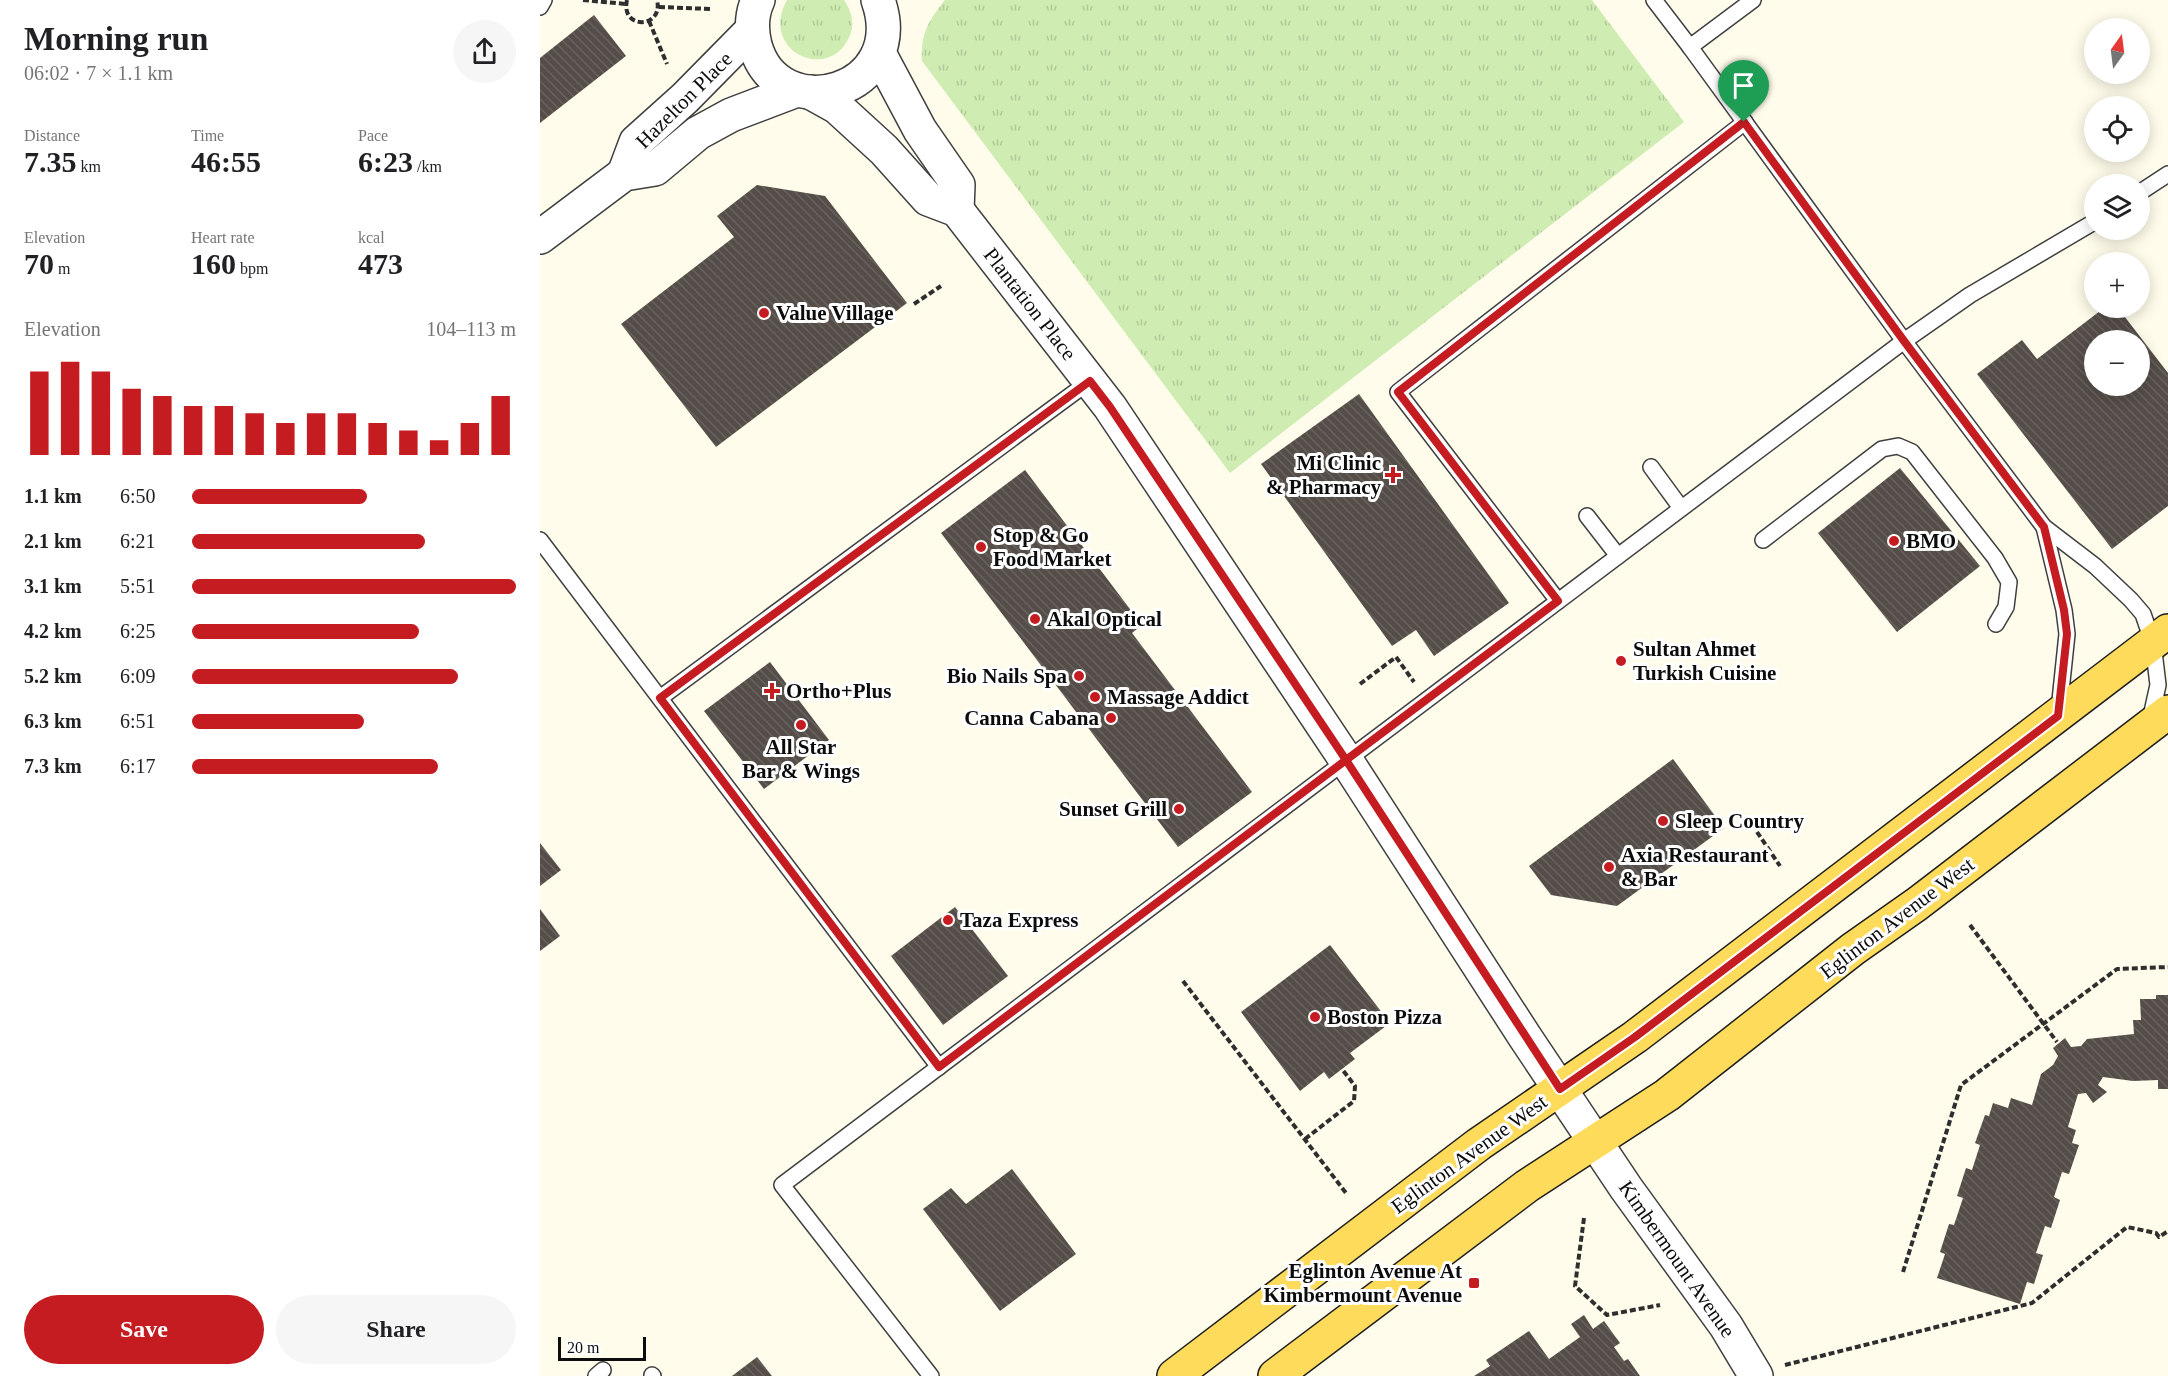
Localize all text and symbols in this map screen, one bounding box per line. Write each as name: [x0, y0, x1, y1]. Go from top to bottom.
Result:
north arrow: [2084, 18, 2150, 84]
map controls: [2084, 18, 2150, 396]
button: share: [453, 20, 516, 83]
text: Morning run: [24, 21, 208, 57]
street label: Hazelton Place: [631, 47, 737, 153]
pin: [1718, 60, 1769, 122]
text: 06:02 · 7 × 1.1 km: [24, 62, 173, 84]
icon: arrive: [1727, 69, 1760, 102]
button: locate: [2084, 96, 2150, 162]
text: Distance: [24, 127, 80, 144]
text: Time: [191, 127, 224, 144]
text: Pace: [358, 127, 388, 144]
text: 7.35: [24, 145, 77, 178]
text: 46:55: [191, 145, 261, 178]
text: 6:23: [358, 145, 413, 178]
text: km: [77, 158, 101, 175]
text: /km: [413, 158, 442, 175]
button: layers: [2084, 174, 2150, 240]
text: Elevation: [24, 229, 85, 246]
text: Heart rate: [191, 229, 255, 246]
text: kcal: [358, 229, 385, 246]
street label: Plantation Place: [979, 243, 1081, 365]
text: 70: [24, 247, 54, 280]
text: 160: [191, 247, 236, 280]
text: 473: [358, 247, 403, 280]
button: +: [2084, 252, 2150, 318]
text: m: [54, 260, 70, 277]
text: bpm: [236, 260, 268, 277]
place label: Value Village: [776, 301, 894, 325]
marker: Value Village: [757, 306, 771, 320]
text: Elevation: [24, 318, 101, 340]
text: 104–113 m: [426, 318, 516, 340]
button: −: [2084, 330, 2150, 396]
place label: Mi Clinic & Pharmacy: [1266, 451, 1381, 499]
marker: Mi Clinic & Pharmacy: [1386, 468, 1400, 482]
text: 1.1 km: [24, 485, 82, 507]
text: 6:50: [120, 485, 156, 507]
place label: Stop & Go Food Market: [993, 523, 1111, 571]
place label: BMO: [1906, 529, 1956, 553]
text: 2.1 km: [24, 530, 82, 552]
text: 6:21: [120, 530, 156, 552]
marker: BMO: [1887, 534, 1901, 548]
marker: Stop & Go Food Market: [974, 540, 988, 554]
text: 3.1 km: [24, 575, 82, 597]
text: 5:51: [120, 575, 156, 597]
place label: Akal Optical: [1047, 607, 1162, 631]
marker: Akal Optical: [1028, 612, 1042, 626]
text: 4.2 km: [24, 620, 82, 642]
text: 6:25: [120, 620, 156, 642]
place label: Sultan Ahmet Turkish Cuisine: [1633, 637, 1776, 685]
marker: Sultan Ahmet Turkish Cuisine: [1614, 654, 1628, 668]
place label: Bio Nails Spa: [947, 664, 1067, 688]
text: 5.2 km: [24, 665, 82, 687]
text: 6:09: [120, 665, 156, 687]
marker: Bio Nails Spa: [1072, 669, 1086, 683]
place label: Ortho+Plus: [786, 679, 891, 703]
marker: Ortho+Plus: [763, 682, 781, 700]
place label: Massage Addict: [1107, 685, 1249, 709]
marker: Massage Addict: [1088, 690, 1102, 704]
place label: Canna Cabana: [964, 706, 1099, 730]
text: 6.3 km: [24, 710, 82, 732]
text: 6:51: [120, 710, 156, 732]
marker: Canna Cabana: [1104, 711, 1118, 725]
marker: All Star Bar & Wings: [794, 718, 808, 732]
place label: All Star Bar & Wings: [742, 735, 860, 783]
text: 7.3 km: [24, 755, 82, 777]
text: 6:17: [120, 755, 156, 777]
place label: Sunset Grill: [1059, 797, 1167, 821]
marker: Sunset Grill: [1172, 802, 1186, 816]
place label: Sleep Country: [1675, 809, 1804, 833]
marker: Sleep Country: [1656, 814, 1670, 828]
place label: Axia Restaurant & Bar: [1621, 843, 1769, 891]
street label: Eglinton Avenue West: [1815, 852, 1979, 984]
marker: Axia Restaurant & Bar: [1602, 860, 1616, 874]
place label: Taza Express: [960, 908, 1078, 932]
marker: Taza Express: [941, 913, 955, 927]
place label: Boston Pizza: [1327, 1005, 1442, 1029]
marker: Boston Pizza: [1308, 1010, 1322, 1024]
street label: Eglinton Avenue West: [1386, 1089, 1552, 1219]
street label: Kimbermount Avenue: [1614, 1176, 1740, 1342]
place label: Eglinton Avenue At Kimbermount Avenue: [1263, 1259, 1462, 1307]
marker: Eglinton Avenue At Kimbermount Avenue: [1467, 1276, 1481, 1290]
button: Save: [24, 1295, 264, 1364]
button: Share: [276, 1295, 516, 1364]
scale bar: [558, 1334, 646, 1362]
text: 20 m: [567, 1339, 599, 1356]

